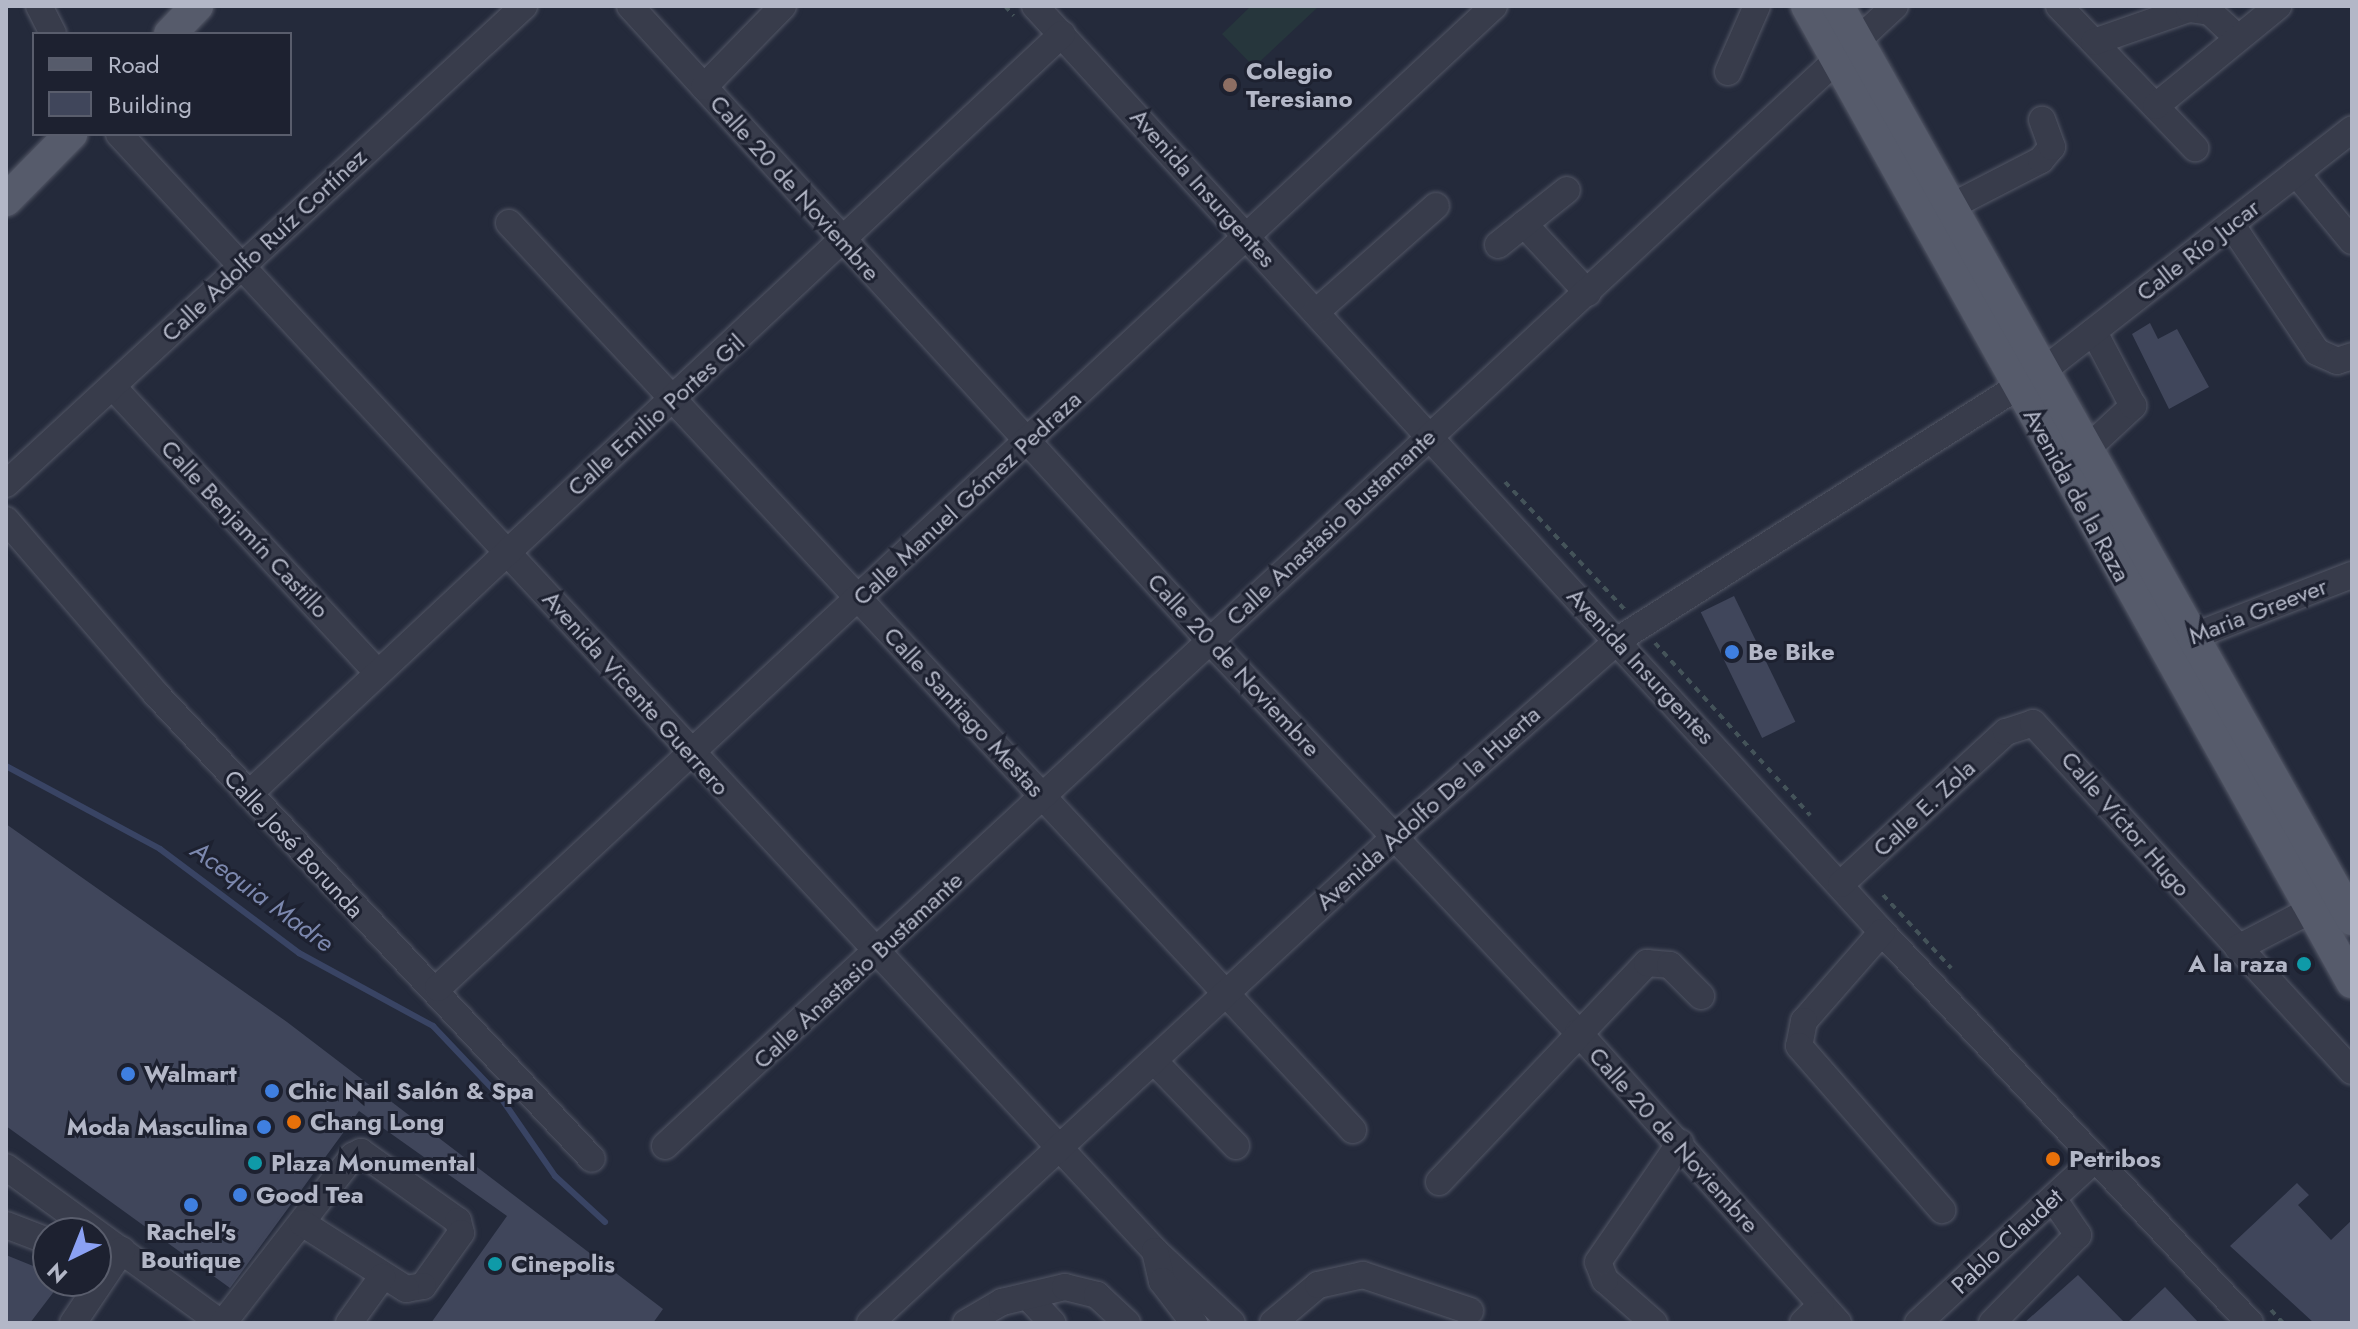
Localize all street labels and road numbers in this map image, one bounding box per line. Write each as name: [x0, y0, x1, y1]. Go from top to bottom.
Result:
street label: Calle 20 de Noviembre: [704, 89, 886, 287]
street label: Avenida Insurgentes: [1124, 103, 1282, 273]
street label: Calle Adolfo Ruíz Cortínez: [156, 142, 372, 348]
street label: Calle Río Jucar: [2131, 193, 2265, 307]
street label: Calle Emilio Portes Gil: [562, 328, 750, 502]
street label: Calle Manuel Gómez Pedraza: [847, 385, 1087, 611]
street label: Avenida de la Raza: [2017, 403, 2137, 587]
street label: Calle Anastasio Bustamante: [1220, 422, 1442, 632]
street label: Calle Benjamín Castillo: [155, 434, 335, 624]
street label: Calle 20 de Noviembre: [1142, 567, 1326, 763]
street label: Maria Greever: [2185, 571, 2331, 651]
street label: Avenida Insurgentes: [1561, 582, 1721, 750]
street label: Avenida Vicente Guerrero: [537, 585, 735, 801]
street label: Calle Santiago Mestas: [878, 621, 1050, 803]
street label: Avenida Adolfo De la Huerta: [1310, 700, 1546, 916]
street label: Calle Víctor Hugo: [2055, 746, 2197, 902]
street label: Calle E. Zola: [1867, 754, 1981, 862]
street label: Calle José Borunda: [218, 764, 370, 924]
street label: Calle Anastasio Bustamante: [747, 865, 969, 1075]
street label: Calle 20 de Noviembre: [1583, 1041, 1765, 1239]
street label: Pablo Claudet: [1945, 1182, 2069, 1300]

